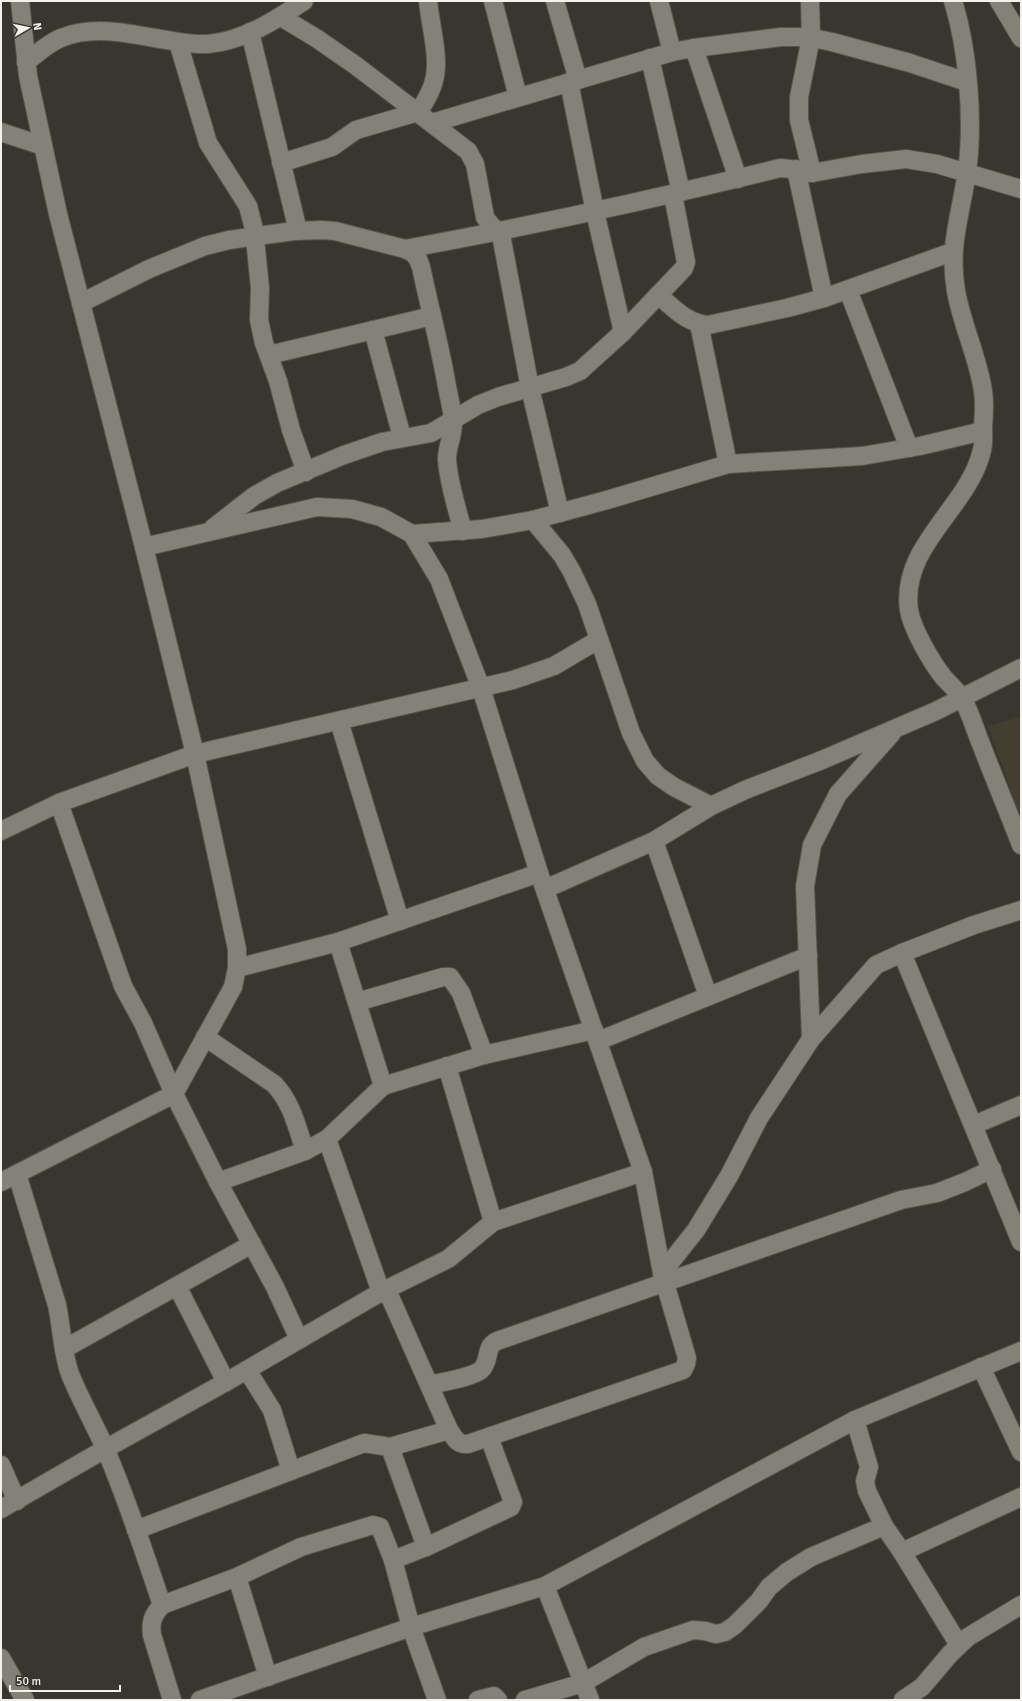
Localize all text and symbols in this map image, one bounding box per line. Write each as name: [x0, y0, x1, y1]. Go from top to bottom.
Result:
north arrow: [8, 8, 48, 48]
text: N: [30, 22, 44, 31]
scale bar: [10, 1667, 120, 1693]
text: 50 m: [16, 1674, 41, 1689]

